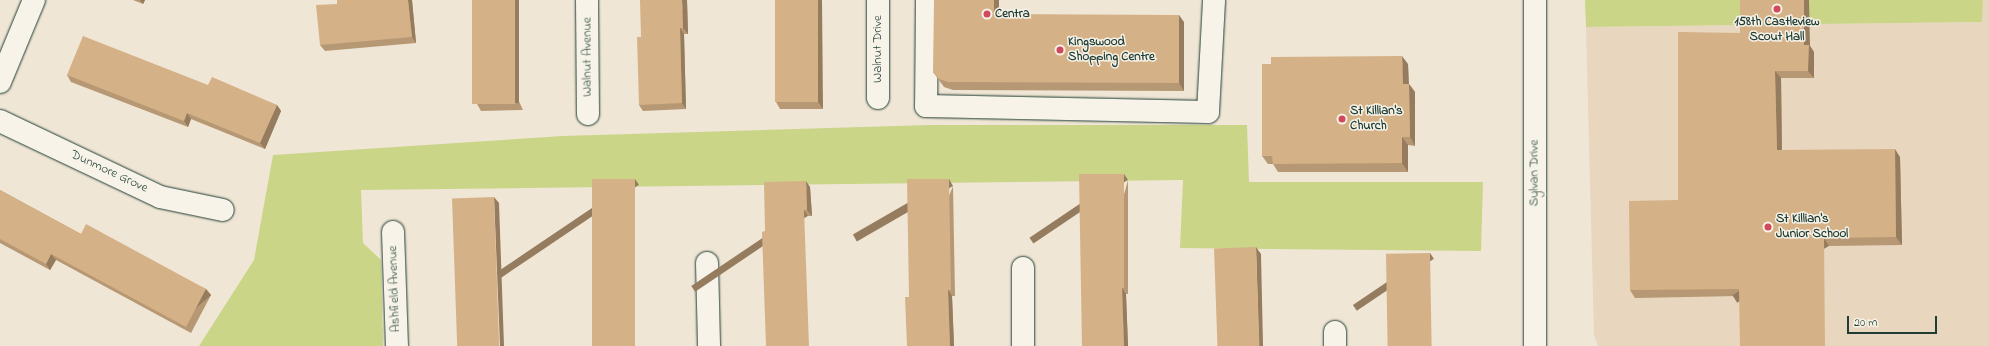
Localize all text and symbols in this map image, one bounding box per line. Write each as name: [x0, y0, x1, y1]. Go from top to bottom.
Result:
marker: 158th Castleview Scout Hall: [1772, 4, 1782, 14]
place label: Centra: [995, 6, 1030, 22]
marker: Centra: [982, 9, 992, 19]
street label: Walnut Drive: [870, 15, 886, 83]
place label: 158th Castleview Scout Hall: [1734, 15, 1820, 46]
street label: Walnut Avenue: [580, 17, 596, 97]
place label: Kingswood Shopping Centre: [1068, 35, 1155, 66]
marker: Kingswood Shopping Centre: [1055, 45, 1065, 55]
place label: St Killian's Church: [1350, 104, 1403, 135]
marker: St Killian's Church: [1337, 114, 1347, 124]
street label: Sylvan Drive: [1527, 140, 1543, 206]
street label: Dunmore Grove: [68, 147, 150, 197]
place label: St Killian's Junior School: [1776, 212, 1848, 243]
marker: St Killian's Junior School: [1763, 222, 1773, 232]
street label: Ashfield Avenue: [386, 245, 404, 333]
scale bar: [1849, 308, 1939, 334]
text: 20 m: [1854, 314, 1877, 332]

